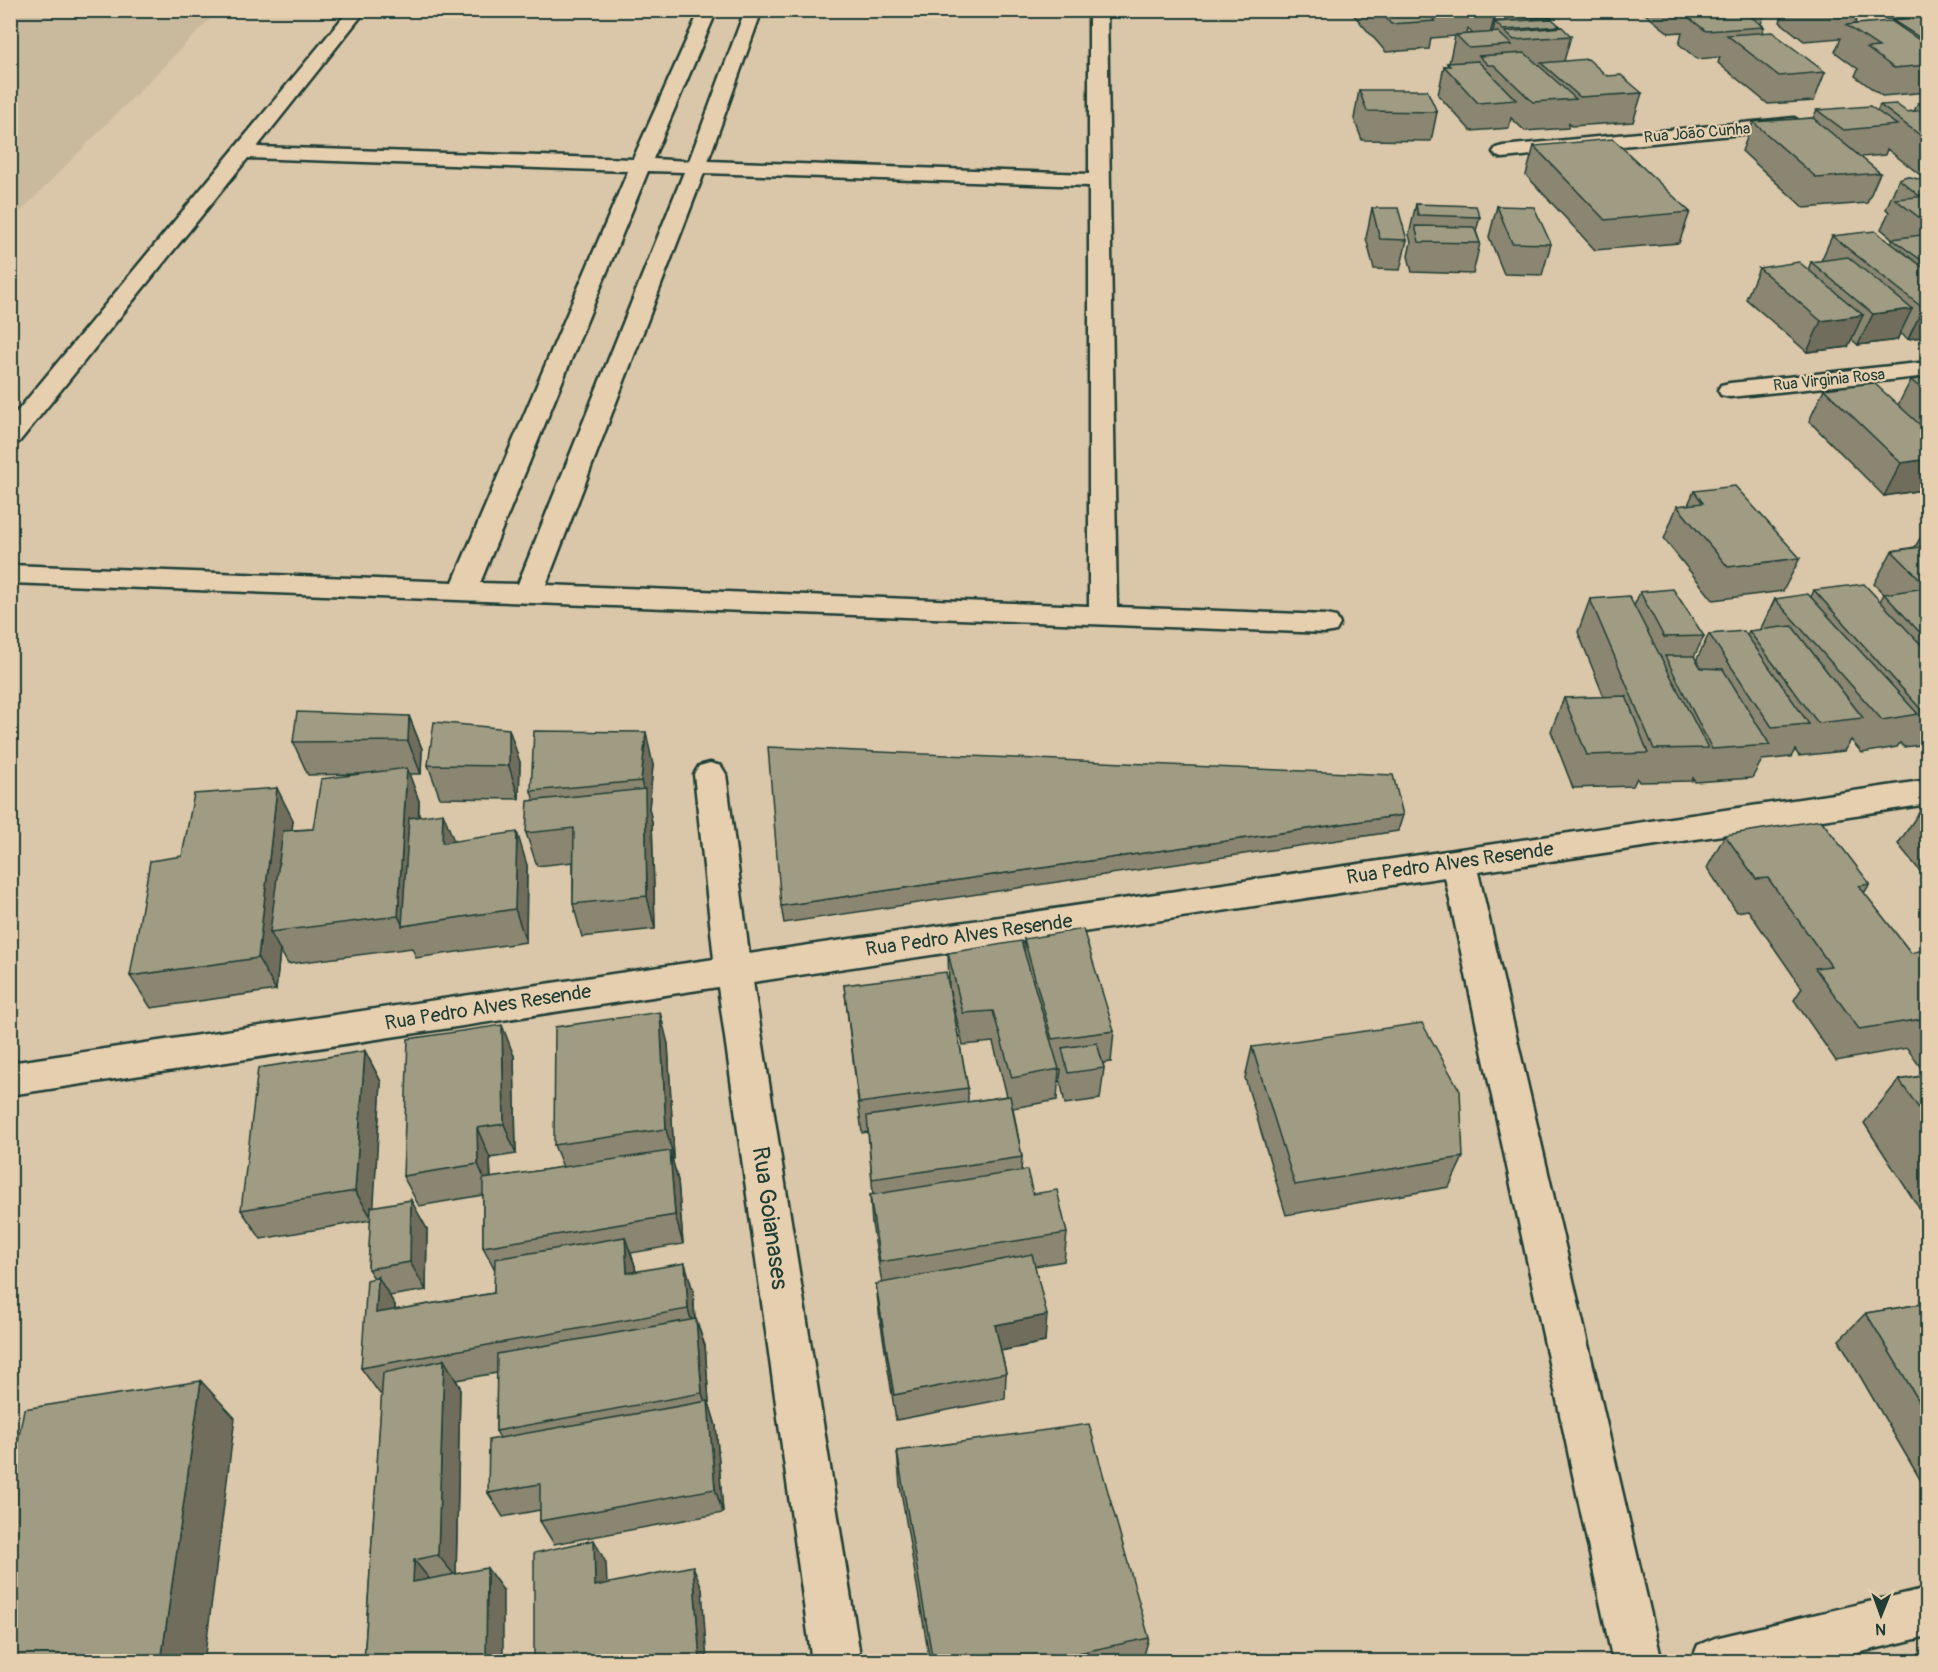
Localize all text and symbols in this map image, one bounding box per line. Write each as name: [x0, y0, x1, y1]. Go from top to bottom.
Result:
street label: Rua João Cunha: [1643, 118, 1751, 148]
street label: Rua Virginia Rosa: [1772, 364, 1886, 396]
street label: Rua Pedro Alves Resende: [1345, 836, 1555, 890]
street label: Rua Pedro Alves Resende: [864, 908, 1074, 962]
street label: Rua Pedro Alves Resende: [383, 978, 593, 1036]
street label: Rua Goianases: [746, 1145, 794, 1292]
north arrow: [1851, 1585, 1911, 1645]
text: N: [1875, 1619, 1886, 1639]

